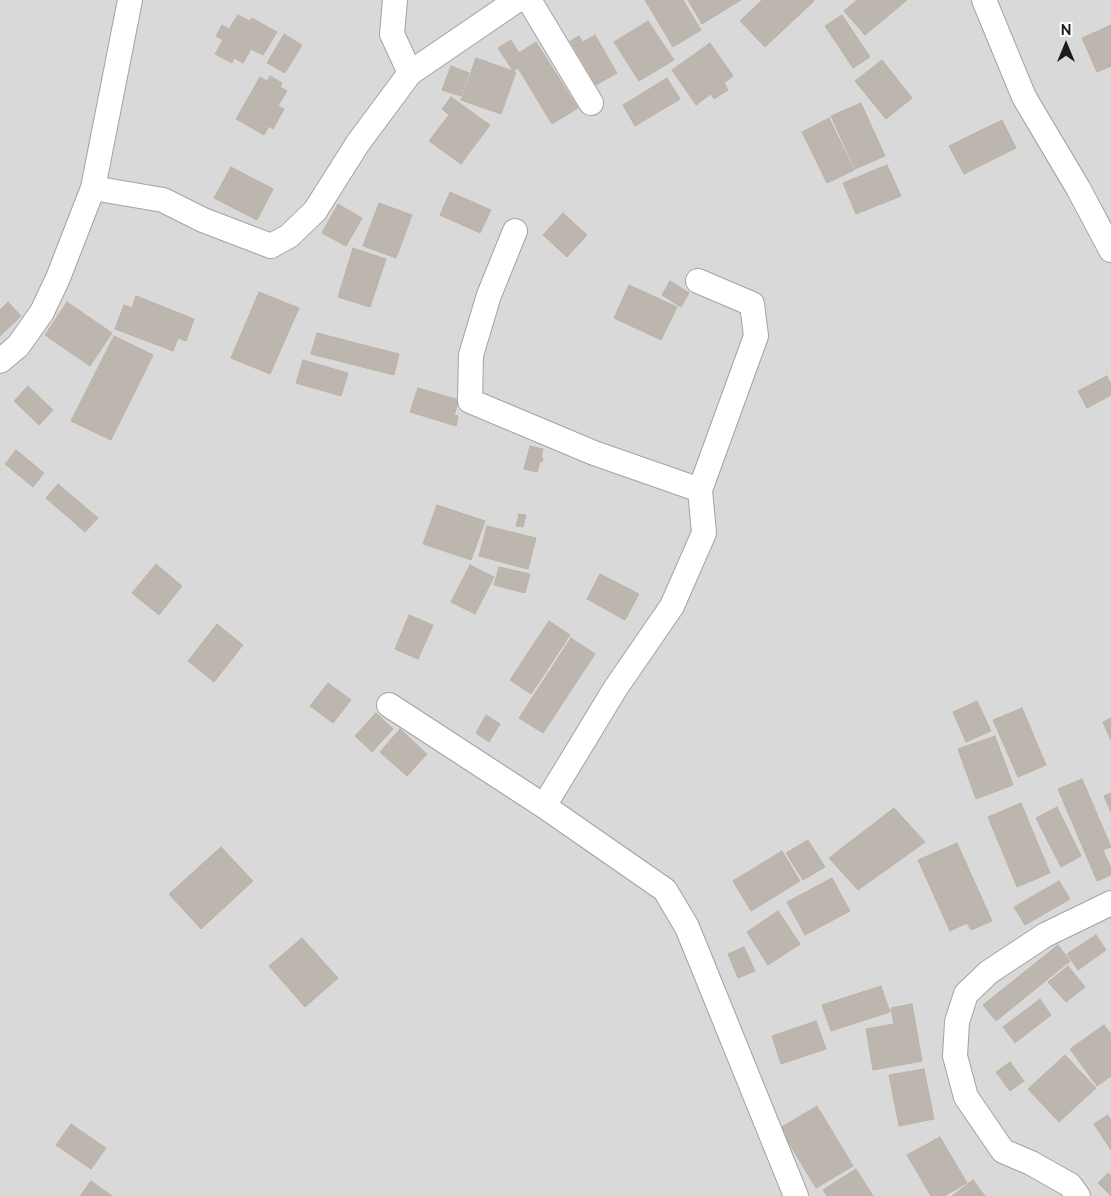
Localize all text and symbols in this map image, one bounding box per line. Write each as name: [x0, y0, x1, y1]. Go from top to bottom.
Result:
north arrow: [1041, 20, 1091, 70]
text: N: [1061, 22, 1071, 38]

